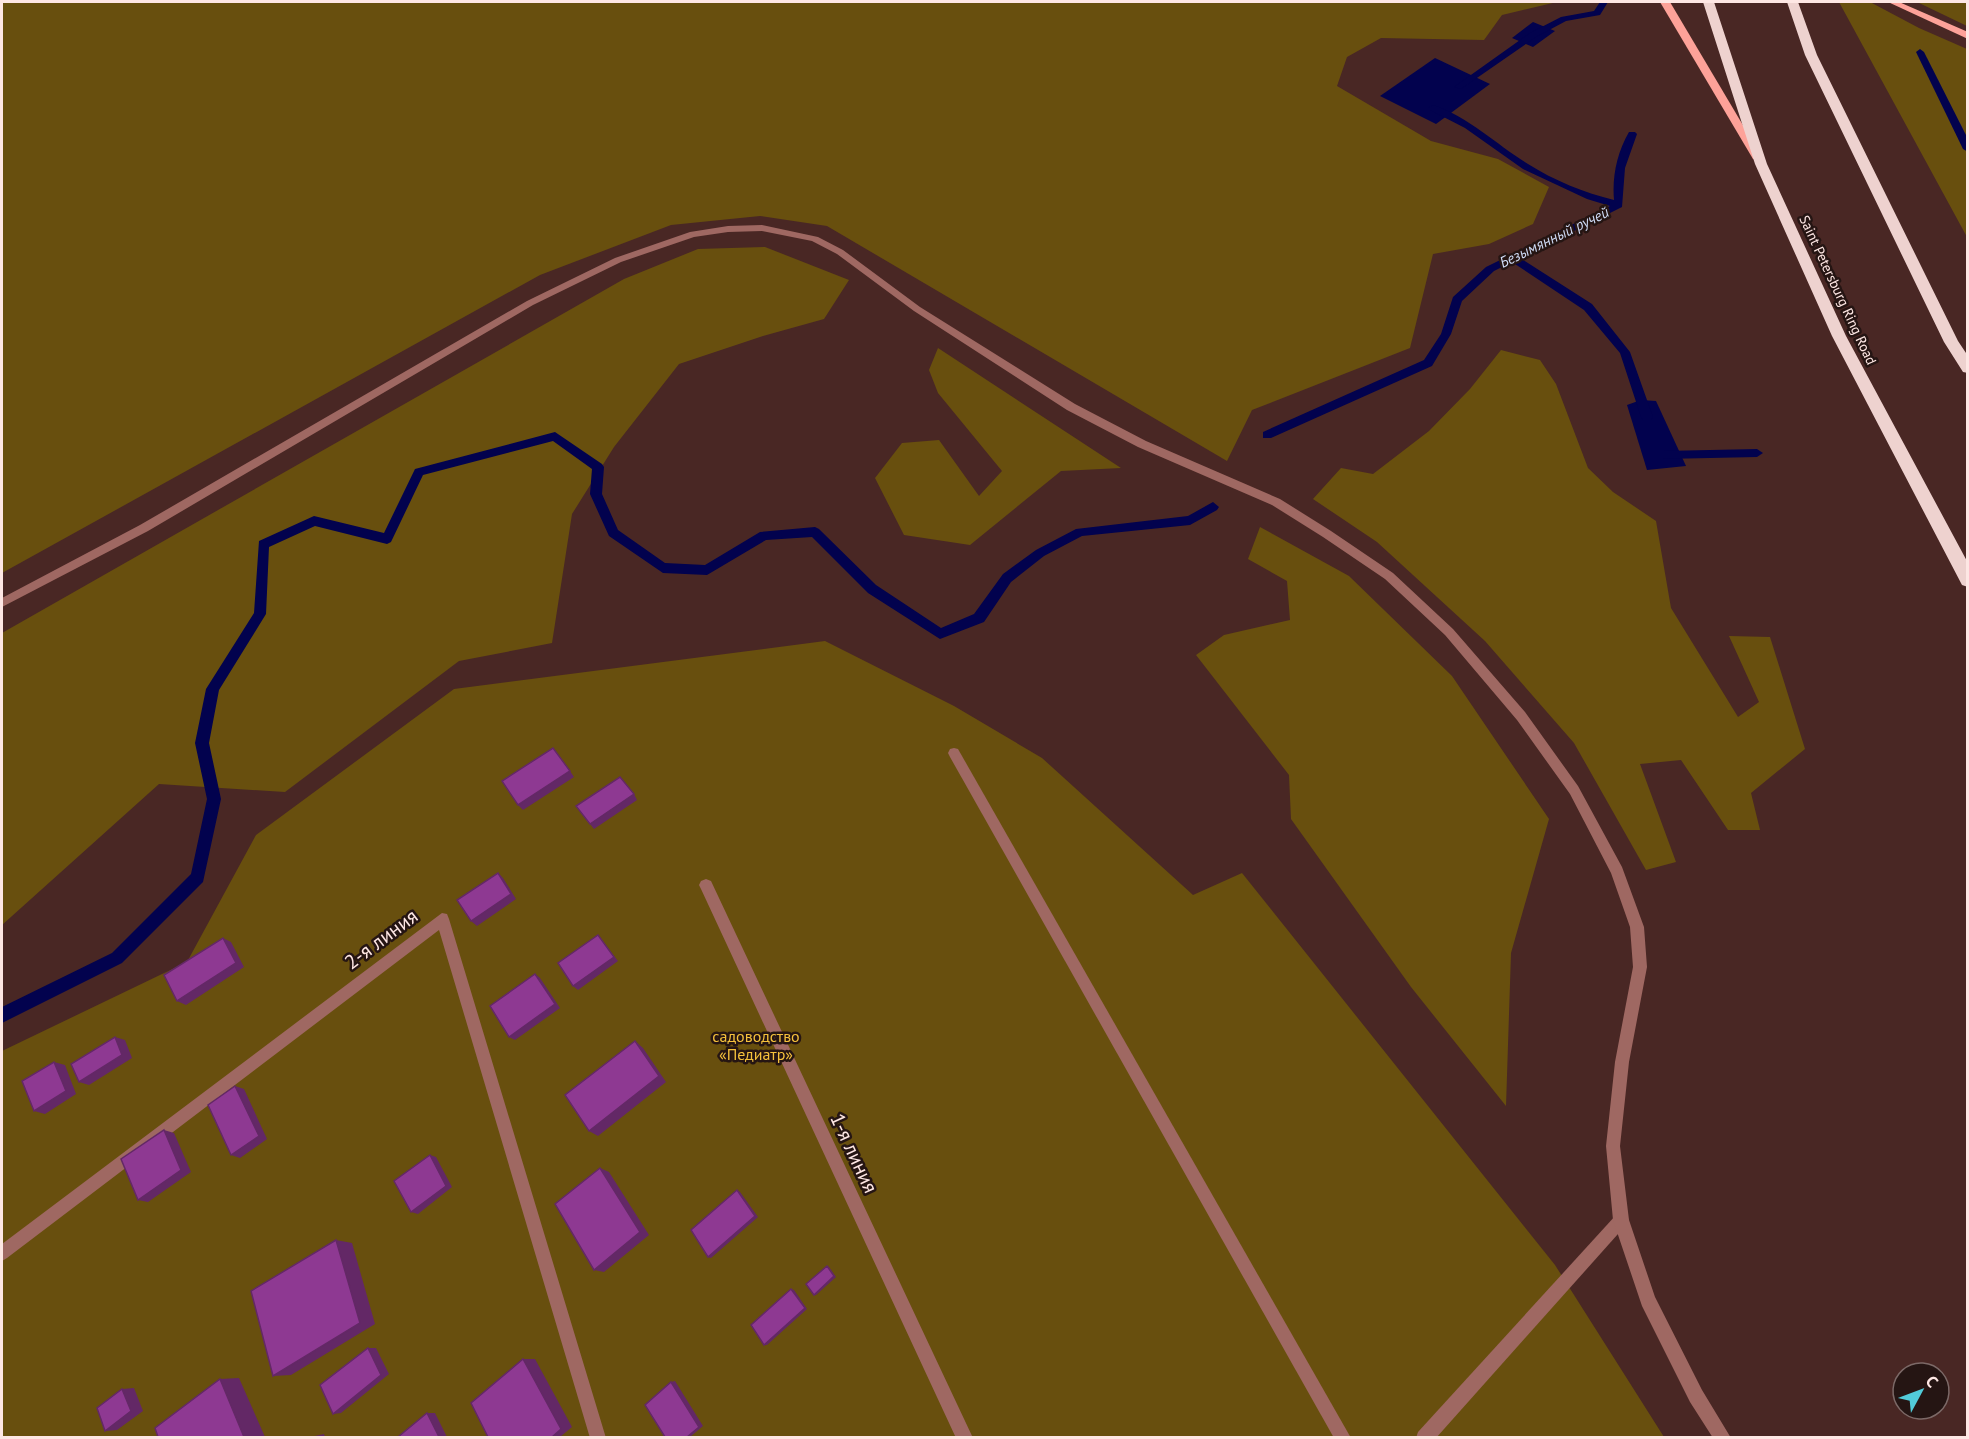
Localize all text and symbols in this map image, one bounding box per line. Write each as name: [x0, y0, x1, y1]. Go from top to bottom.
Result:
water label: Безымянный ручей: [1496, 202, 1612, 272]
street label: Saint Petersburg Ring Road: [1795, 212, 1881, 368]
street label: 2-я линия: [339, 903, 423, 975]
park label: садоводство «Педиатр»: [712, 1026, 800, 1064]
street label: 1-я линия: [824, 1109, 884, 1197]
north arrow: [1891, 1361, 1951, 1421]
text: С: [1922, 1371, 1943, 1391]

